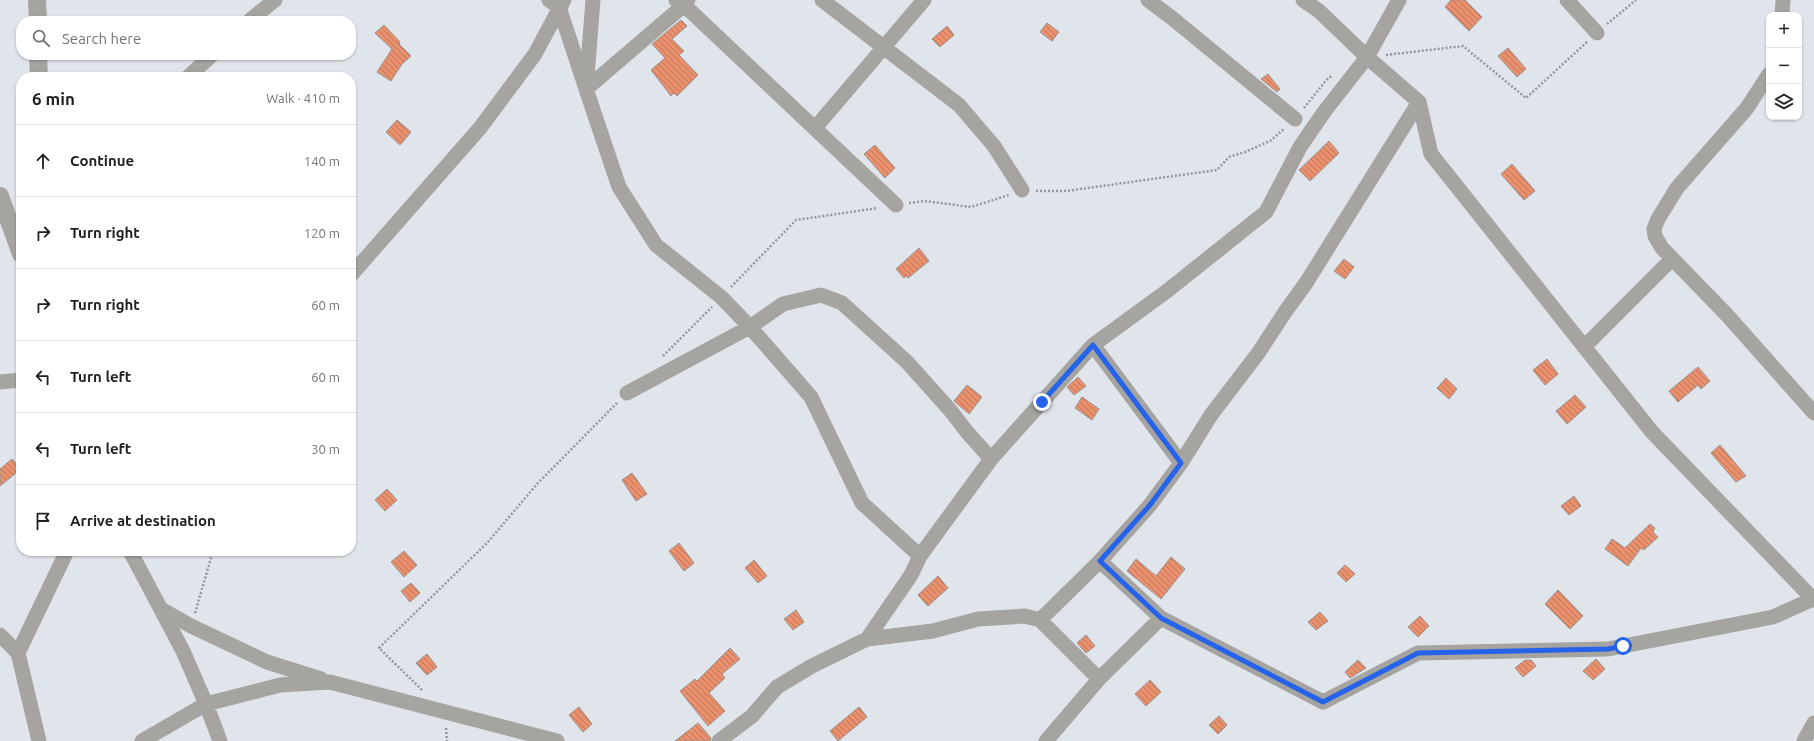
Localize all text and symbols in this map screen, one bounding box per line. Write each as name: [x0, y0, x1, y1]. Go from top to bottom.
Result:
map controls: [1766, 12, 1802, 120]
button: +: [1766, 12, 1802, 48]
search box: [16, 16, 356, 60]
icon: search: [30, 27, 52, 49]
text: Search here: [62, 30, 141, 47]
button: −: [1766, 48, 1802, 84]
button: layers: [1766, 84, 1802, 120]
text: 6 min: [32, 89, 75, 108]
text: Walk · 410 m: [266, 91, 340, 105]
icon: ahead: [32, 150, 54, 172]
text: Continue: [70, 152, 134, 169]
text: 140 m: [304, 154, 340, 168]
icon: right: [32, 222, 54, 244]
text: Turn right: [70, 224, 140, 241]
text: 120 m: [304, 226, 340, 240]
icon: right: [32, 294, 54, 316]
text: Turn right: [70, 296, 140, 313]
text: 60 m: [311, 298, 340, 312]
icon: left: [32, 366, 54, 388]
text: Turn left: [70, 368, 131, 385]
text: 60 m: [311, 370, 340, 384]
route end: [1033, 393, 1051, 411]
icon: left: [32, 438, 54, 460]
text: Turn left: [70, 440, 131, 457]
text: 30 m: [311, 442, 340, 456]
icon: arrive: [32, 510, 54, 532]
text: Arrive at destination: [70, 512, 216, 529]
route start: [1614, 637, 1632, 655]

